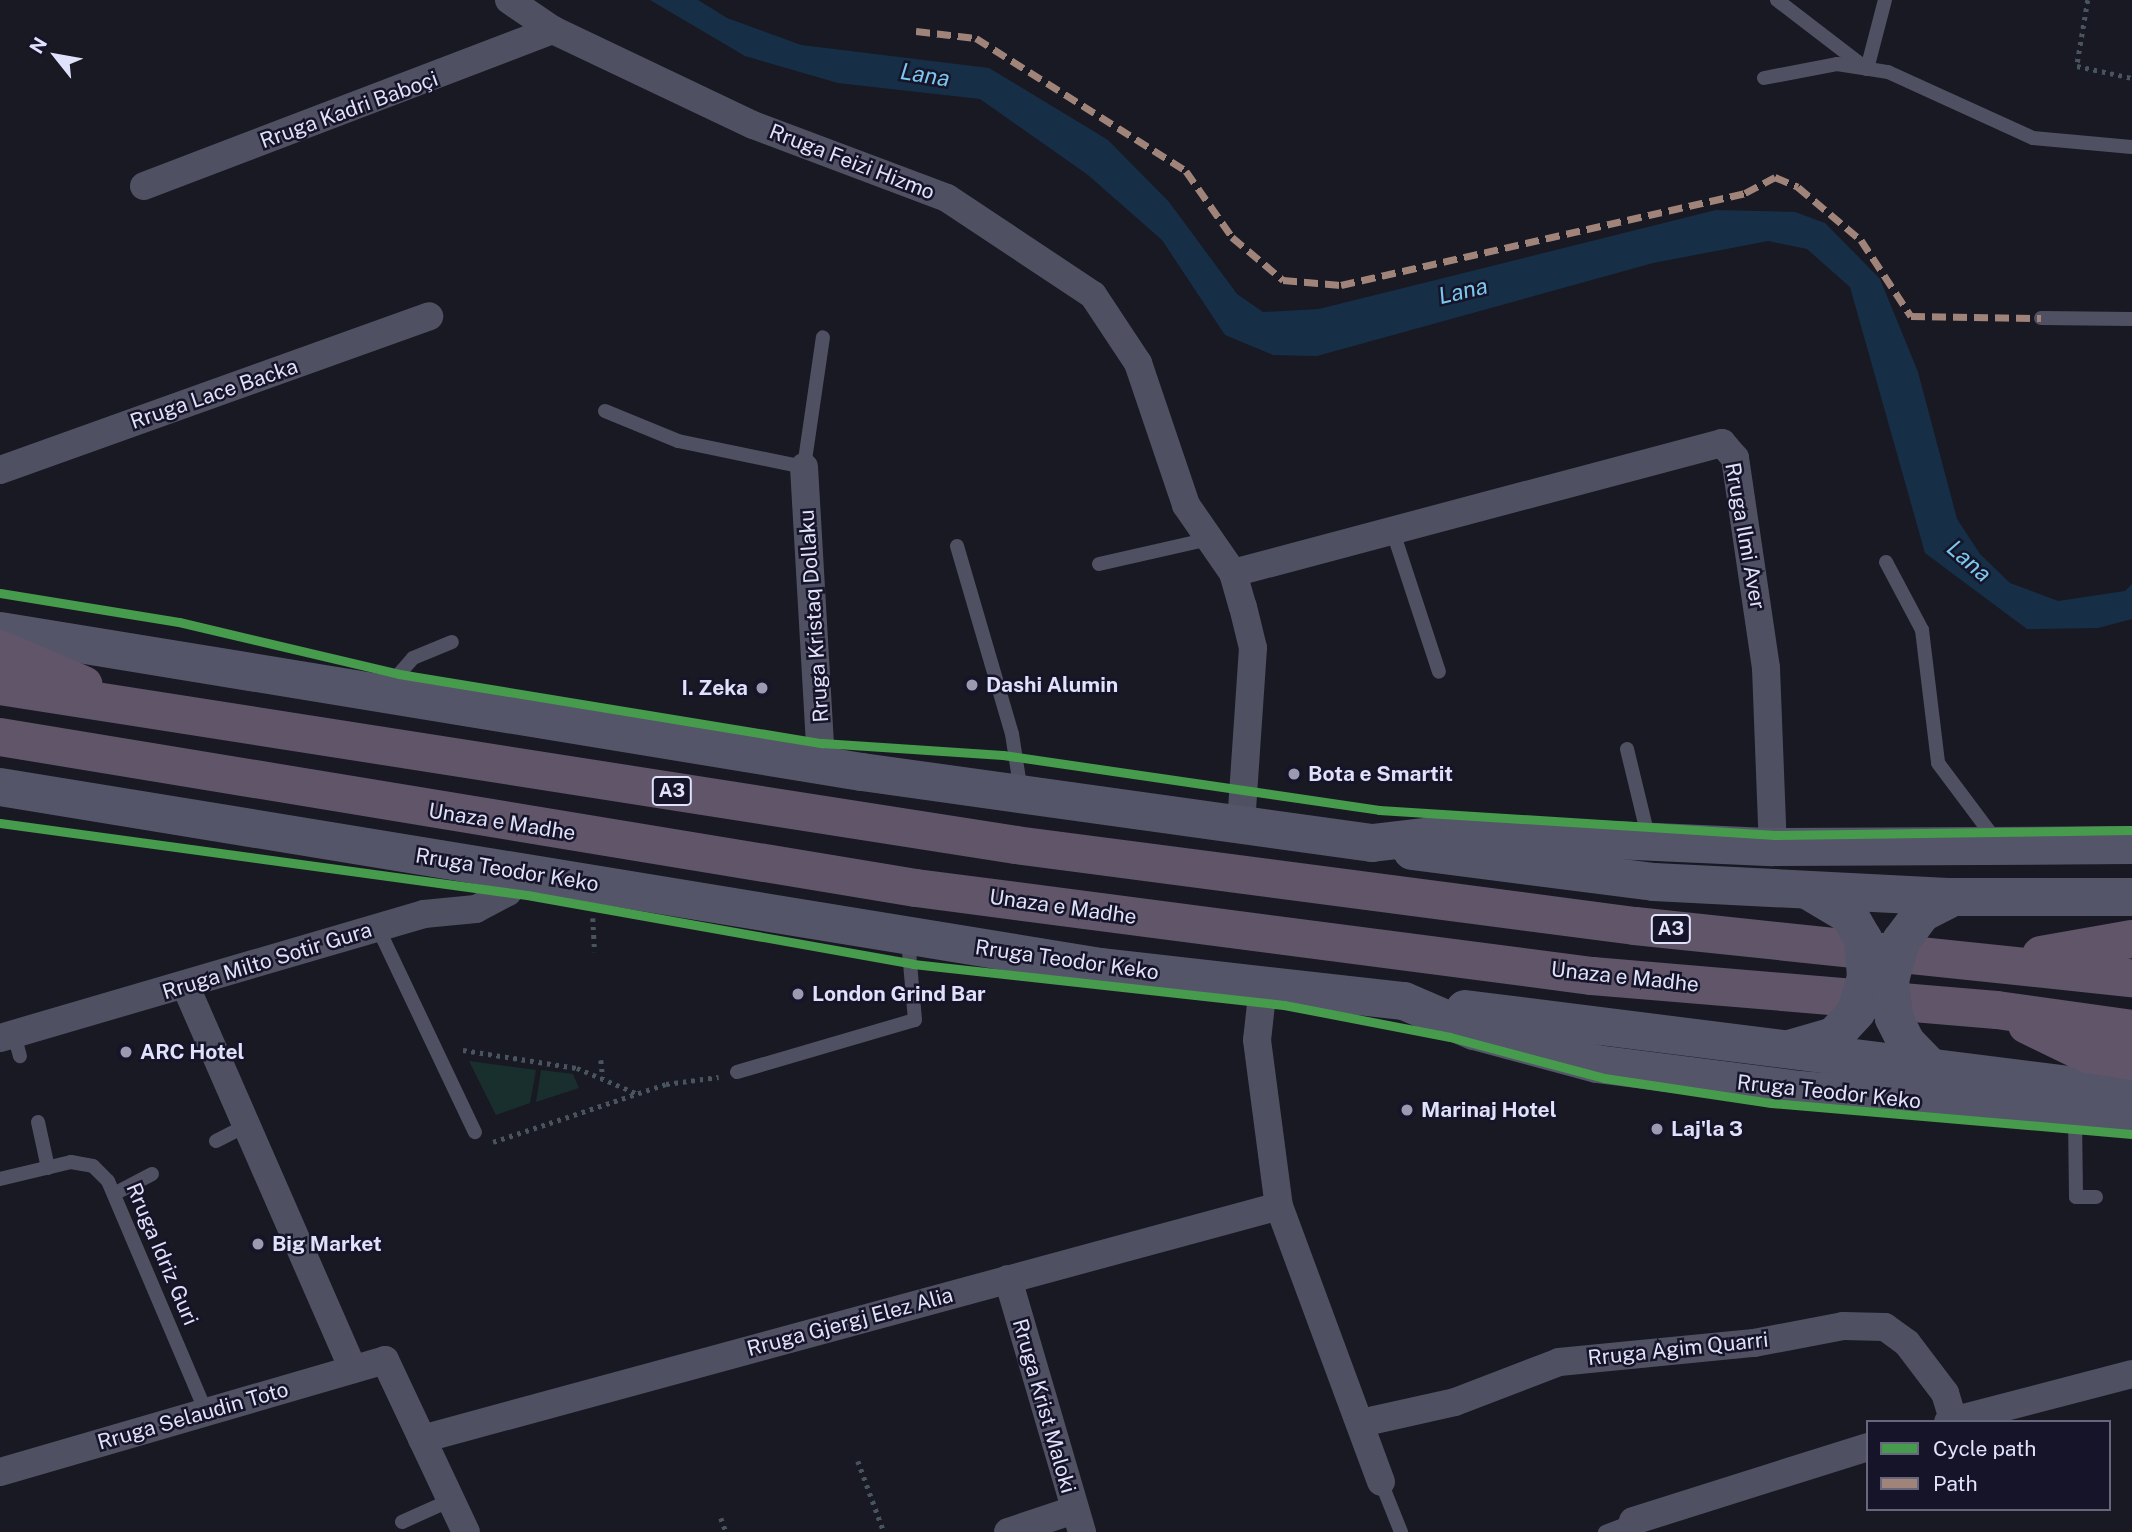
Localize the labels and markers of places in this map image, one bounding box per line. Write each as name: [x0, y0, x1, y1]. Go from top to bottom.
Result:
place label: Dashi Alumin: [986, 672, 1118, 698]
place label: I. Zeka: [681, 675, 748, 701]
marker: Dashi Alumin: [964, 677, 980, 693]
marker: I. Zeka: [754, 680, 770, 696]
place label: Bota e Smartit: [1308, 761, 1453, 787]
marker: Bota e Smartit: [1286, 766, 1302, 782]
place label: London Grind Bar: [812, 981, 986, 1007]
marker: London Grind Bar: [790, 986, 806, 1002]
place label: ARC Hotel: [140, 1039, 244, 1065]
marker: ARC Hotel: [118, 1044, 134, 1060]
place label: Marinaj Hotel: [1421, 1097, 1557, 1123]
marker: Marinaj Hotel: [1399, 1102, 1415, 1118]
place label: Laj'la 3: [1671, 1116, 1743, 1142]
marker: Laj'la 3: [1649, 1121, 1665, 1137]
place label: Big Market: [272, 1231, 382, 1257]
marker: Big Market: [250, 1236, 266, 1252]

